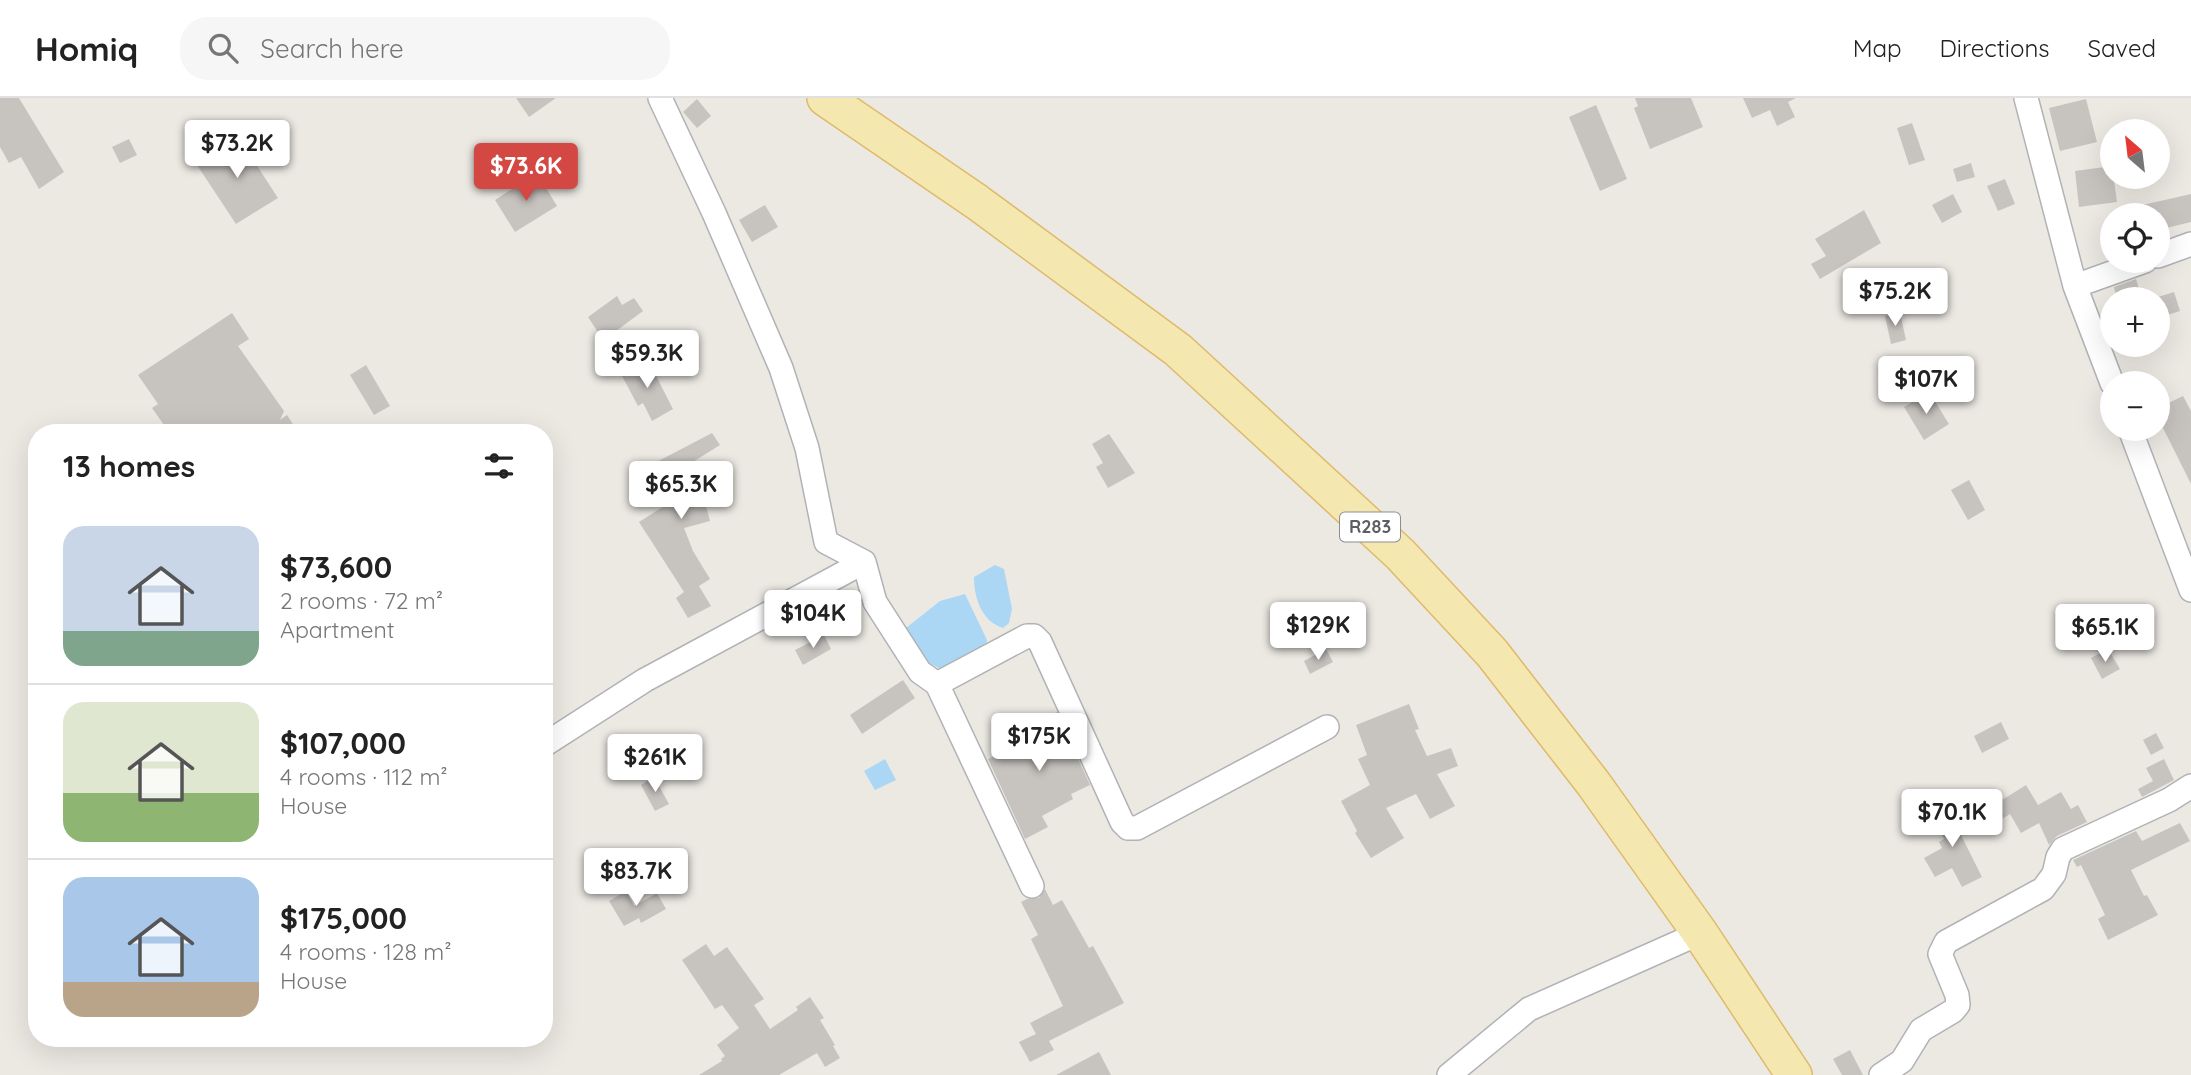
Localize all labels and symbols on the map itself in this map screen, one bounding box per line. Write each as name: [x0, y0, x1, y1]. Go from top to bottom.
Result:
north arrow: [2100, 119, 2170, 189]
pin: $73.2K: [180, 120, 294, 180]
pin: $73.6K: [469, 144, 583, 203]
pin: $75.2K: [1838, 268, 1952, 328]
pin: $59.3K: [590, 330, 704, 390]
pin: $107K: [1877, 356, 1975, 416]
pin: $65.3K: [624, 462, 738, 521]
road number: R283: [1340, 512, 1400, 542]
pin: $104K: [764, 590, 862, 650]
pin: $129K: [1269, 602, 1367, 662]
pin: $65.1K: [2048, 604, 2162, 664]
pin: $175K: [990, 714, 1088, 773]
pin: $261K: [606, 734, 704, 794]
pin: $70.1K: [1895, 790, 2009, 849]
pin: $83.7K: [579, 848, 693, 908]

